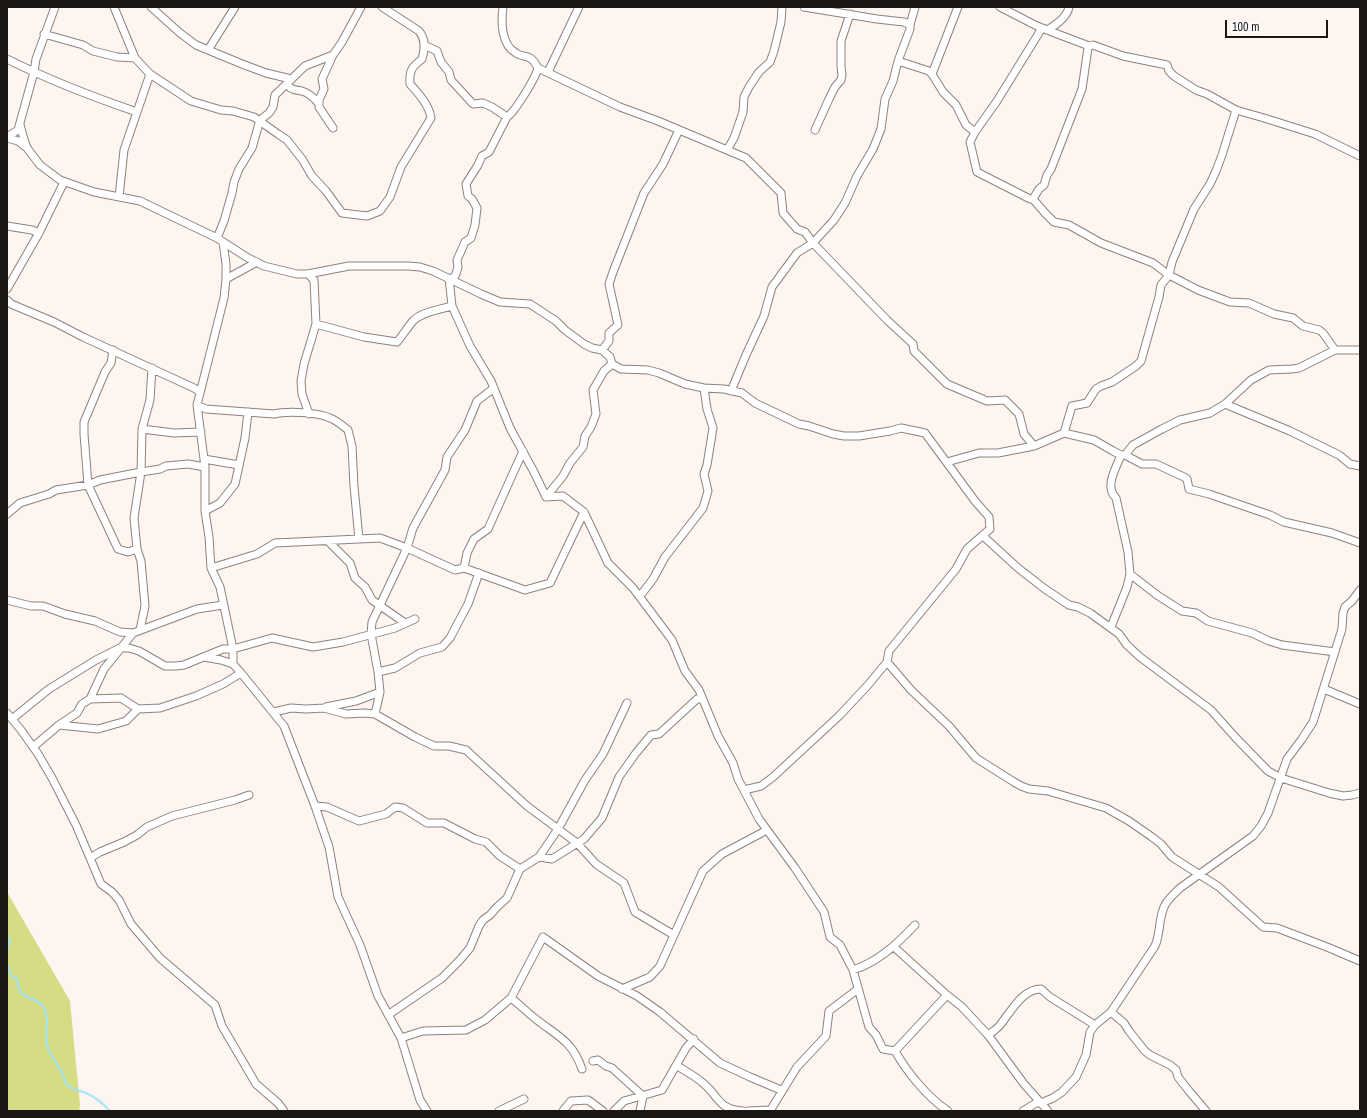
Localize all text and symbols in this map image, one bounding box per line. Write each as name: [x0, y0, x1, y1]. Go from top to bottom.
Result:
scale bar: [1227, 12, 1330, 38]
text: 100 m: [1232, 19, 1259, 35]

